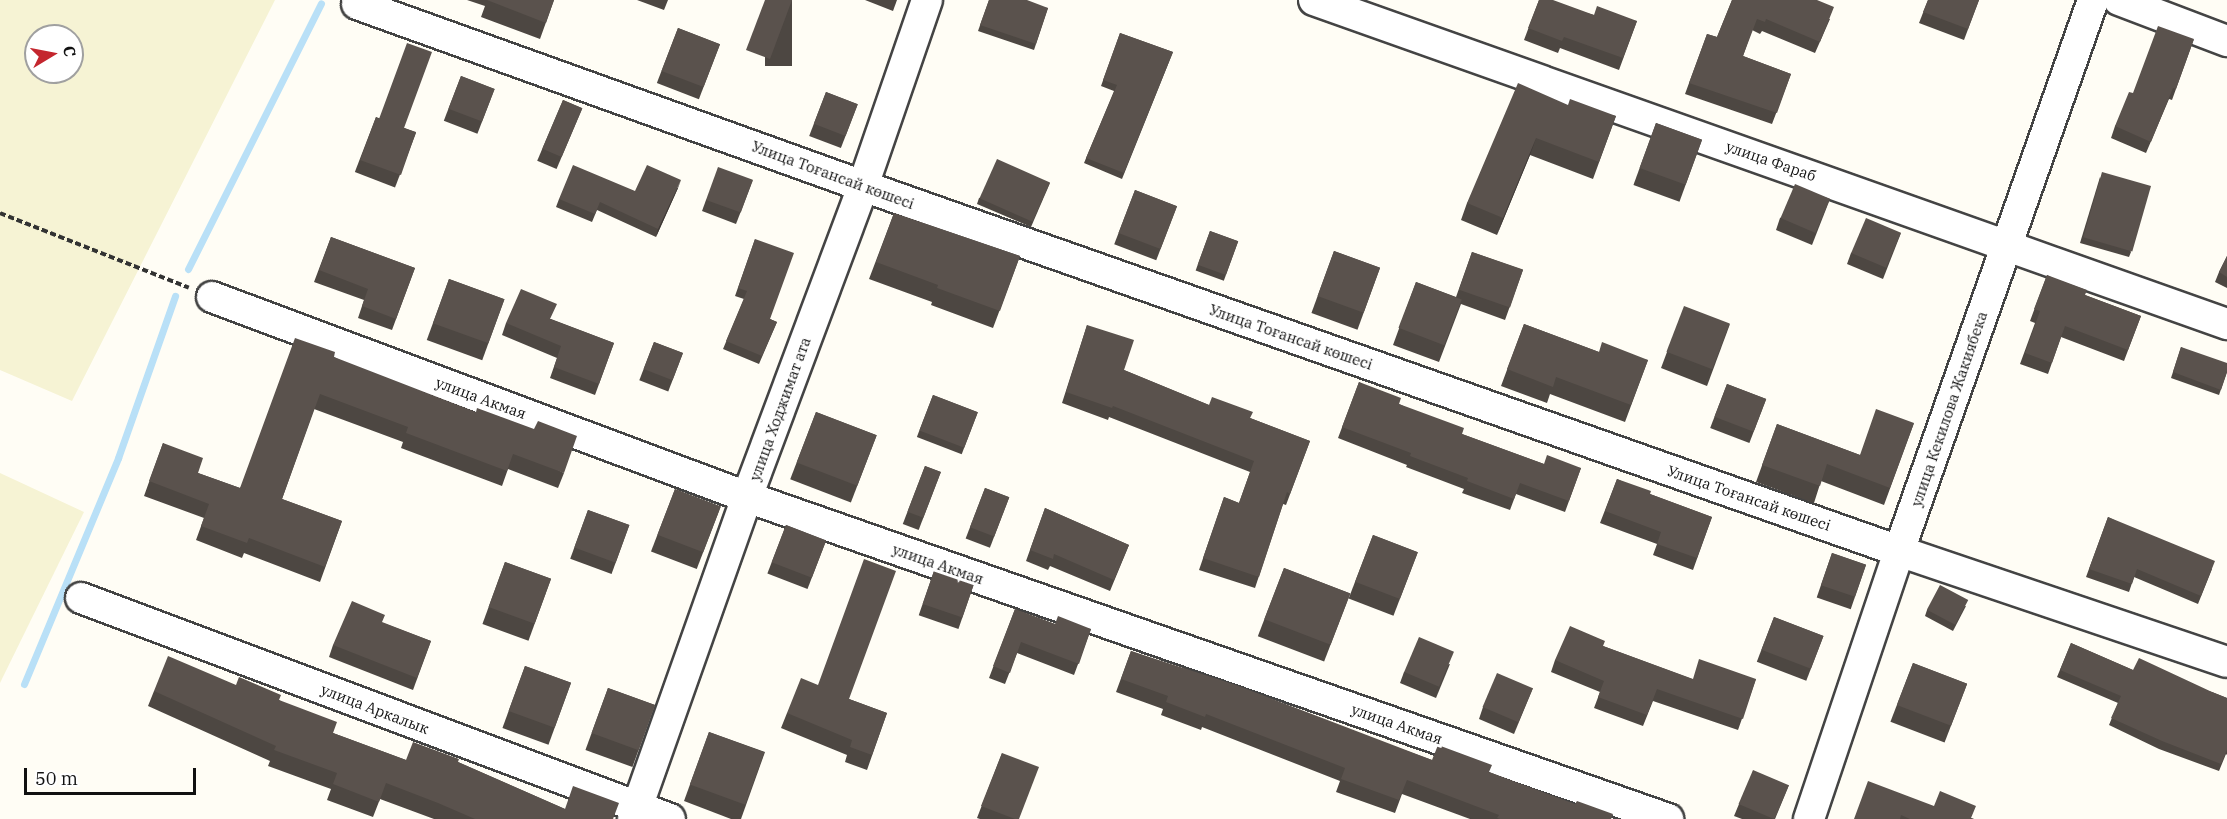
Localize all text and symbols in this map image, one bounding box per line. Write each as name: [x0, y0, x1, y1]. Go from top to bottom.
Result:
north arrow: [24, 24, 84, 84]
text: С: [59, 44, 81, 58]
street label: Улица Тоғансай көшесі: [749, 137, 917, 213]
street label: улица Фараб: [1724, 137, 1818, 185]
street label: Улица Тоғансай көшесі: [1207, 301, 1375, 373]
street label: улица Кекилова Жакиябека: [1907, 309, 1991, 509]
street label: улица Ходжимат ата: [746, 335, 814, 483]
street label: улица Акмая: [433, 373, 529, 423]
street label: Улица Тоғансай көшесі: [1665, 462, 1833, 534]
street label: улица Акмая: [890, 540, 986, 588]
street label: улица Аркалык: [319, 680, 431, 738]
street label: улица Акмая: [1349, 700, 1445, 748]
scale bar: [27, 756, 200, 794]
text: 50 m: [35, 767, 78, 790]

